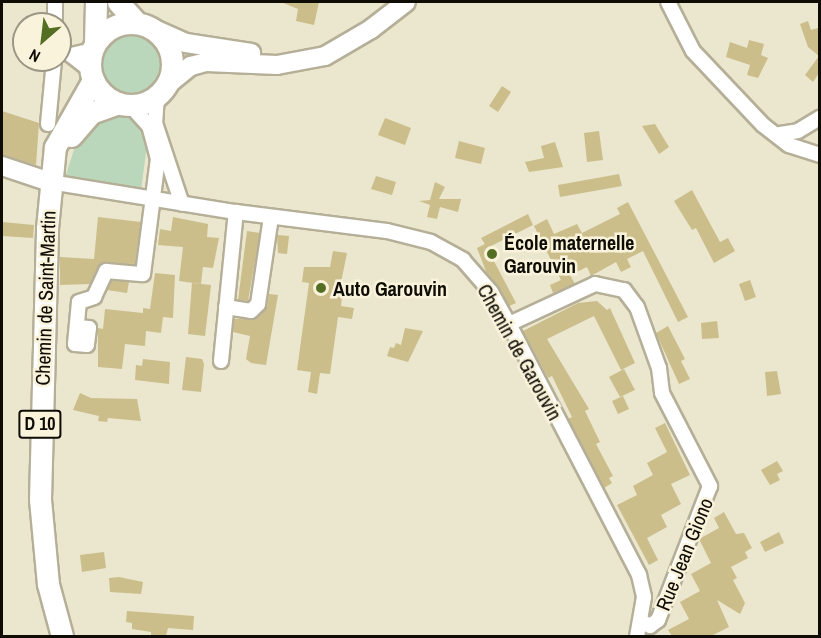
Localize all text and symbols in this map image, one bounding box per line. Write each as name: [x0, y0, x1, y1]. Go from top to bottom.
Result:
north arrow: [12, 12, 72, 72]
text: N: [25, 44, 44, 68]
street label: Chemin de Saint-Martin: [30, 210, 60, 386]
place label: École maternelle Garouvin: [504, 231, 634, 278]
marker: École maternelle Garouvin: [485, 247, 499, 261]
place label: Auto Garouvin: [333, 276, 447, 300]
street label: Chemin de Garouvin: [473, 280, 567, 424]
marker: Auto Garouvin: [314, 281, 328, 295]
road number: D 10: [18, 409, 63, 439]
street label: Rue Jean Giono: [651, 494, 717, 614]

